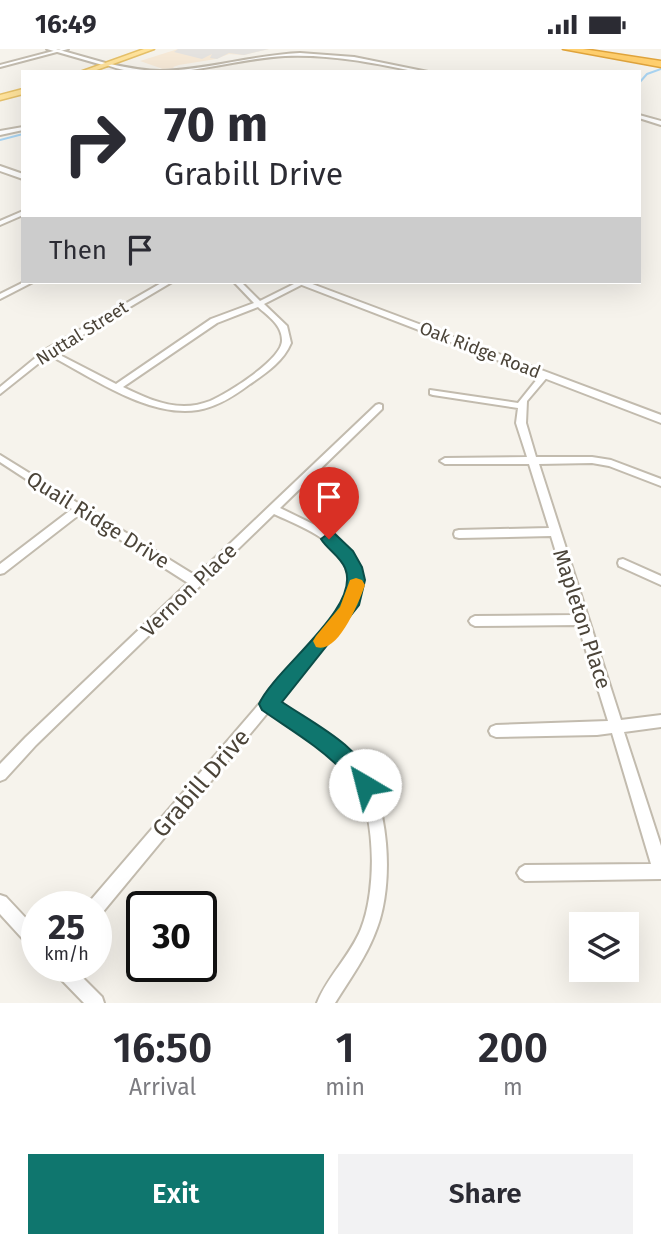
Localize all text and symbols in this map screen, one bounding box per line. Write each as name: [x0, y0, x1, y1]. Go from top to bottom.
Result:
text: 16:49: [35, 9, 97, 40]
text: 70 m: [164, 95, 268, 154]
icon: right: [49, 98, 140, 189]
text: Grabill Drive: [164, 155, 343, 193]
icon: arrive: [121, 231, 159, 269]
text: Then: [49, 235, 107, 266]
street label: Nuttal Street: [32, 296, 132, 370]
street label: Oak Ridge Road: [416, 317, 544, 383]
street label: Quail Ridge Drive: [22, 466, 174, 574]
pin: [299, 467, 359, 539]
icon: arrive: [310, 478, 348, 516]
street label: Vernon Place: [135, 538, 243, 642]
street label: Mapleton Place: [547, 546, 617, 692]
street label: Grabill Drive: [146, 723, 256, 843]
position arrow: [328, 748, 402, 822]
speed limit sign: 30: [126, 891, 217, 982]
text: 25: [48, 906, 85, 948]
map controls: [569, 912, 639, 982]
button: layers: [569, 912, 639, 982]
text: km/h: [44, 943, 89, 965]
text: 16:50: [113, 1023, 212, 1073]
text: 1: [336, 1023, 355, 1073]
text: 200: [478, 1023, 548, 1073]
text: Arrival: [129, 1073, 196, 1101]
text: min: [325, 1073, 365, 1101]
text: m: [503, 1073, 523, 1101]
button: Exit: [28, 1154, 324, 1234]
button: Share: [338, 1154, 633, 1234]

